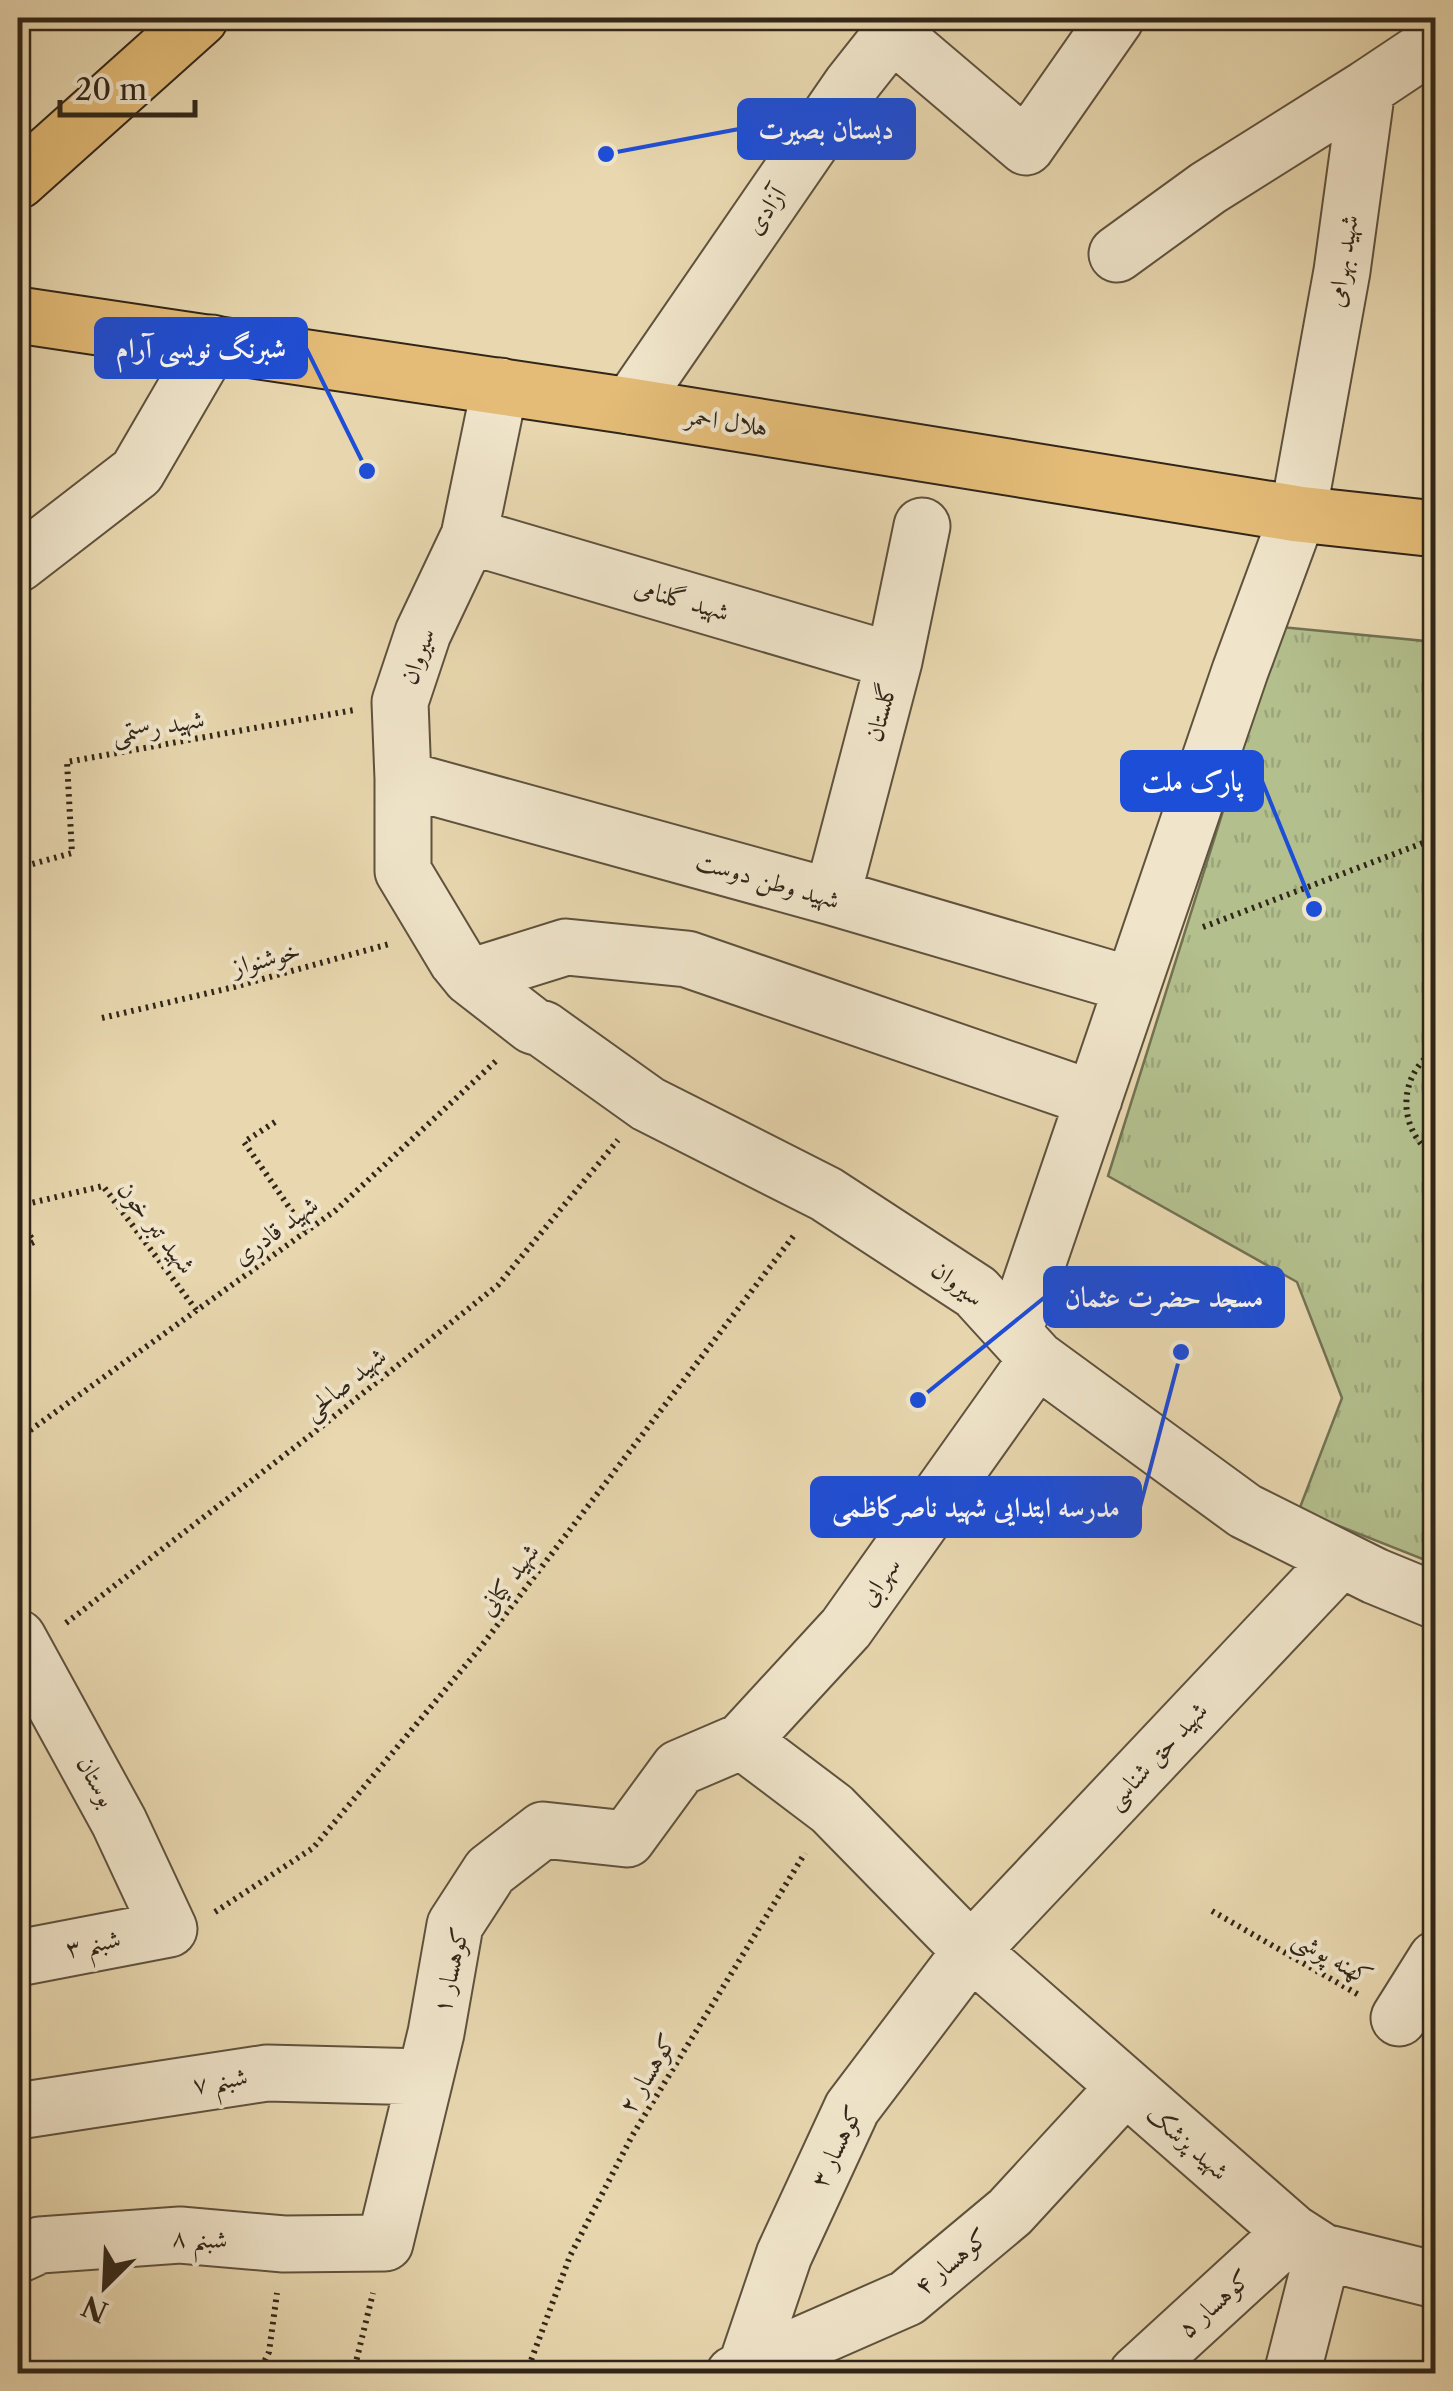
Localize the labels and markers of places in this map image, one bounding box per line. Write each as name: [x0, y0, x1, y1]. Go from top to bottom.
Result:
callout: دبستان بصیرت: [739, 100, 914, 158]
callout: شبرنگ نویسی آرام: [96, 319, 306, 377]
callout: پارک ملت: [1122, 752, 1262, 810]
callout: مسجد حضرت عثمان: [1045, 1268, 1283, 1326]
callout: مدرسه ابتدایی شهید ناصرکاظمی: [812, 1478, 1140, 1536]

